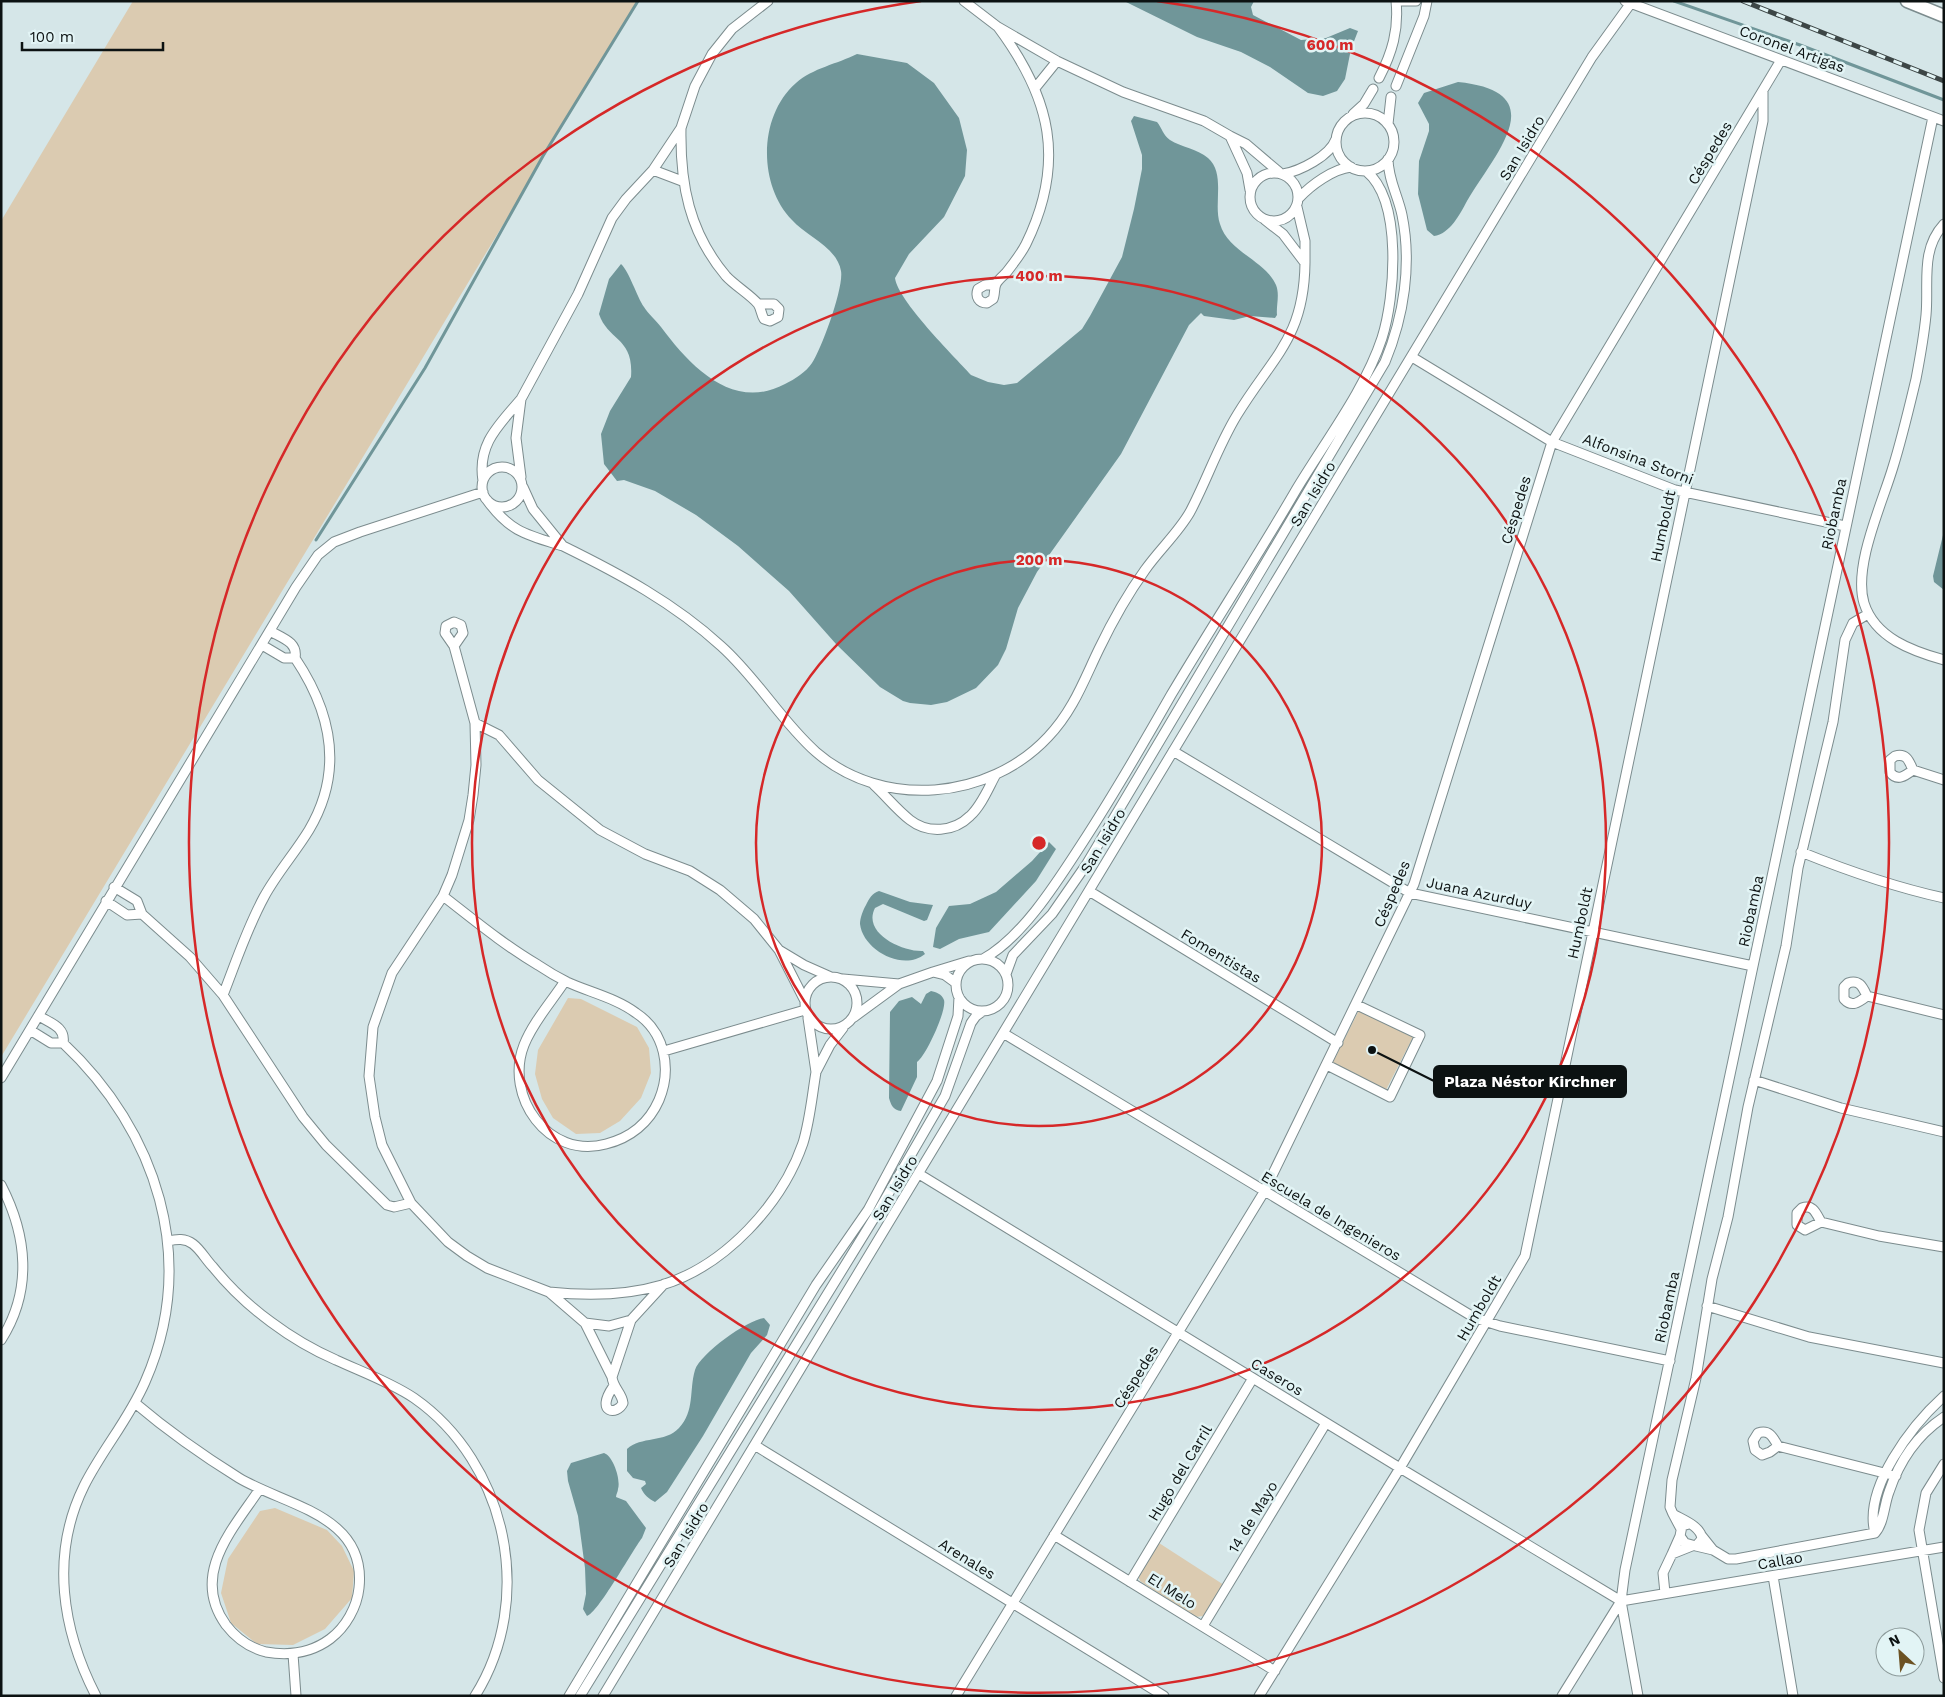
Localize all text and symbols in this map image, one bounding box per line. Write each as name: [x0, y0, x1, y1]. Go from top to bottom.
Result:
scale bar: [22, 20, 164, 52]
street label: Coronel Artigas: [1737, 22, 1847, 76]
text: 100 m: [30, 28, 74, 46]
text: 600 m: [1307, 36, 1353, 54]
street label: San Isidro: [1496, 112, 1548, 184]
street label: Céspedes: [1684, 118, 1736, 188]
text: 400 m: [1015, 267, 1063, 285]
street label: Alfonsina Storni: [1580, 430, 1696, 488]
street label: San Isidro: [1287, 458, 1339, 530]
street label: Céspedes: [1497, 473, 1535, 547]
street label: Riobamba: [1818, 476, 1850, 552]
street label: Humboldt: [1647, 488, 1680, 564]
text: 200 m: [1016, 551, 1062, 569]
street label: San Isidro: [1077, 805, 1129, 877]
centre of rings: [1030, 834, 1048, 852]
street label: Céspedes: [1370, 858, 1414, 930]
street label: Juana Azurduy: [1425, 873, 1534, 913]
street label: Riobamba: [1735, 873, 1767, 949]
street label: Humboldt: [1564, 885, 1597, 961]
street label: Fomentistas: [1178, 925, 1264, 987]
callout: Plaza Néstor Kirchner: [1434, 1066, 1626, 1097]
text: Plaza Néstor Kirchner: [1444, 1072, 1616, 1091]
street label: San Isidro: [869, 1152, 921, 1224]
street label: Escuela de Ingenieros: [1258, 1167, 1404, 1265]
street label: Riobamba: [1651, 1269, 1683, 1345]
street label: Humboldt: [1453, 1271, 1505, 1344]
street label: Céspedes: [1110, 1342, 1162, 1412]
street label: Caseros: [1247, 1354, 1307, 1400]
street label: Hugo del Carril: [1144, 1421, 1216, 1524]
street label: 14 de Mayo: [1224, 1478, 1282, 1556]
street label: San Isidro: [660, 1499, 712, 1571]
street label: Arenales: [935, 1535, 999, 1583]
street label: Callao: [1756, 1548, 1804, 1574]
street label: El Melo: [1144, 1569, 1200, 1613]
north arrow: [1875, 1627, 1925, 1677]
text: N: [1886, 1631, 1902, 1650]

